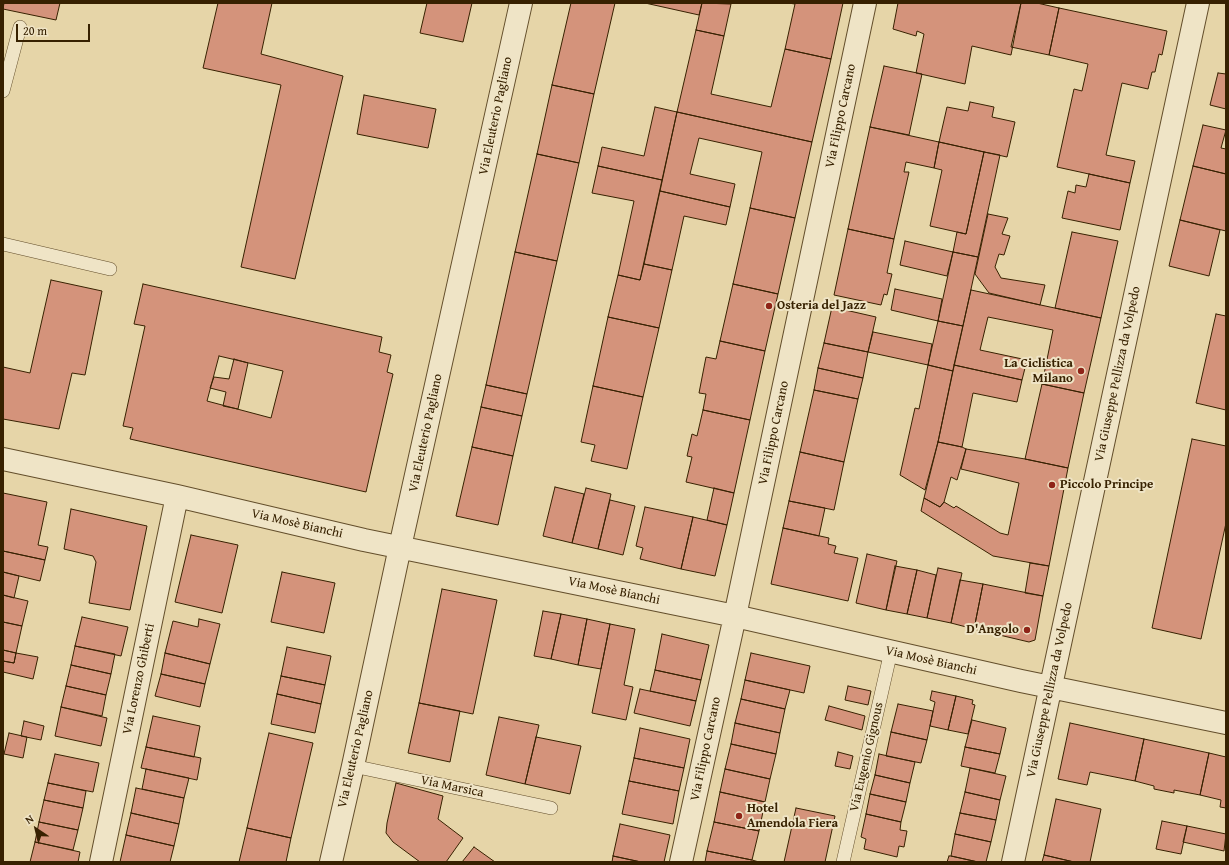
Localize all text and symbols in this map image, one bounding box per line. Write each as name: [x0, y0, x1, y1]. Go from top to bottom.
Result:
scale bar: [18, 16, 92, 42]
text: 20 m: [23, 22, 47, 39]
street label: Via Eleuterio Pagliano: [476, 55, 516, 177]
street label: Via Filippo Carcano: [822, 62, 860, 170]
street label: Via Giuseppe Pellizza da Volpedo: [1092, 285, 1144, 463]
place label: Osteria del Jazz: [777, 298, 866, 314]
marker: Osteria del Jazz: [764, 301, 774, 311]
place label: La Ciclistica Milano: [1004, 356, 1073, 387]
marker: La Ciclistica Milano: [1076, 366, 1086, 376]
street label: Via Eleuterio Pagliano: [406, 372, 446, 494]
street label: Via Filippo Carcano: [755, 379, 793, 487]
place label: Piccolo Principe: [1060, 477, 1153, 493]
marker: Piccolo Principe: [1047, 480, 1057, 490]
street label: Via Mosè Bianchi: [250, 506, 344, 542]
street label: Via Mosè Bianchi: [567, 574, 661, 608]
street label: Via Giuseppe Pellizza da Volpedo: [1024, 601, 1076, 779]
street label: Via Lorenzo Ghiberti: [120, 622, 158, 736]
place label: D'Angolo: [966, 622, 1019, 638]
marker: D'Angolo: [1022, 625, 1032, 635]
street label: Via Mosè Bianchi: [884, 643, 978, 679]
street label: Via Eleuterio Pagliano: [335, 688, 377, 810]
street label: Via Filippo Carcano: [687, 695, 725, 803]
street label: Via Eugenio Gignous: [847, 701, 887, 813]
street label: Via Marsica: [419, 773, 485, 801]
place label: Hotel Amendola Fiera: [747, 801, 838, 832]
north arrow: [16, 809, 56, 849]
text: N: [22, 811, 37, 828]
marker: Hotel Amendola Fiera: [734, 811, 744, 821]

